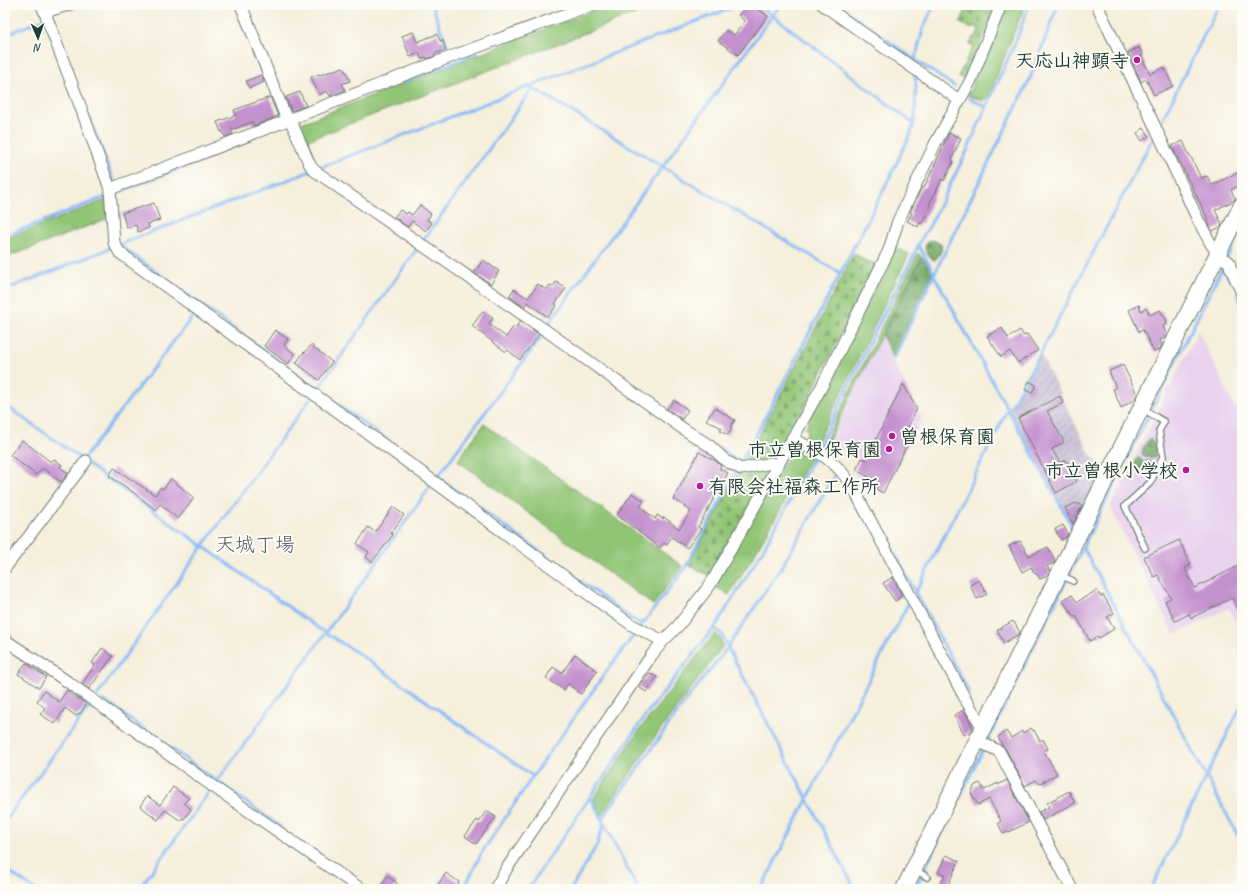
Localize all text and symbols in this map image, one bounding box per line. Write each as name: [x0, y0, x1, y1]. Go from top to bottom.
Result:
north arrow: [18, 18, 58, 58]
text: N: [33, 41, 42, 55]
place label: 天応山神顕寺: [1015, 49, 1129, 73]
marker: 天応山神顕寺: [1132, 55, 1142, 65]
place label: 曽根保育園: [900, 425, 995, 449]
marker: 曽根保育園: [887, 431, 897, 441]
place label: 市立曽根保育園: [748, 438, 881, 462]
marker: 市立曽根保育園: [884, 444, 894, 454]
place label: 市立曽根小学校: [1045, 459, 1178, 483]
marker: 市立曽根小学校: [1181, 465, 1191, 475]
place label: 有限会社福森工作所: [708, 475, 879, 499]
marker: 有限会社福森工作所: [695, 481, 705, 491]
district label: 天城丁場: [215, 532, 295, 557]

